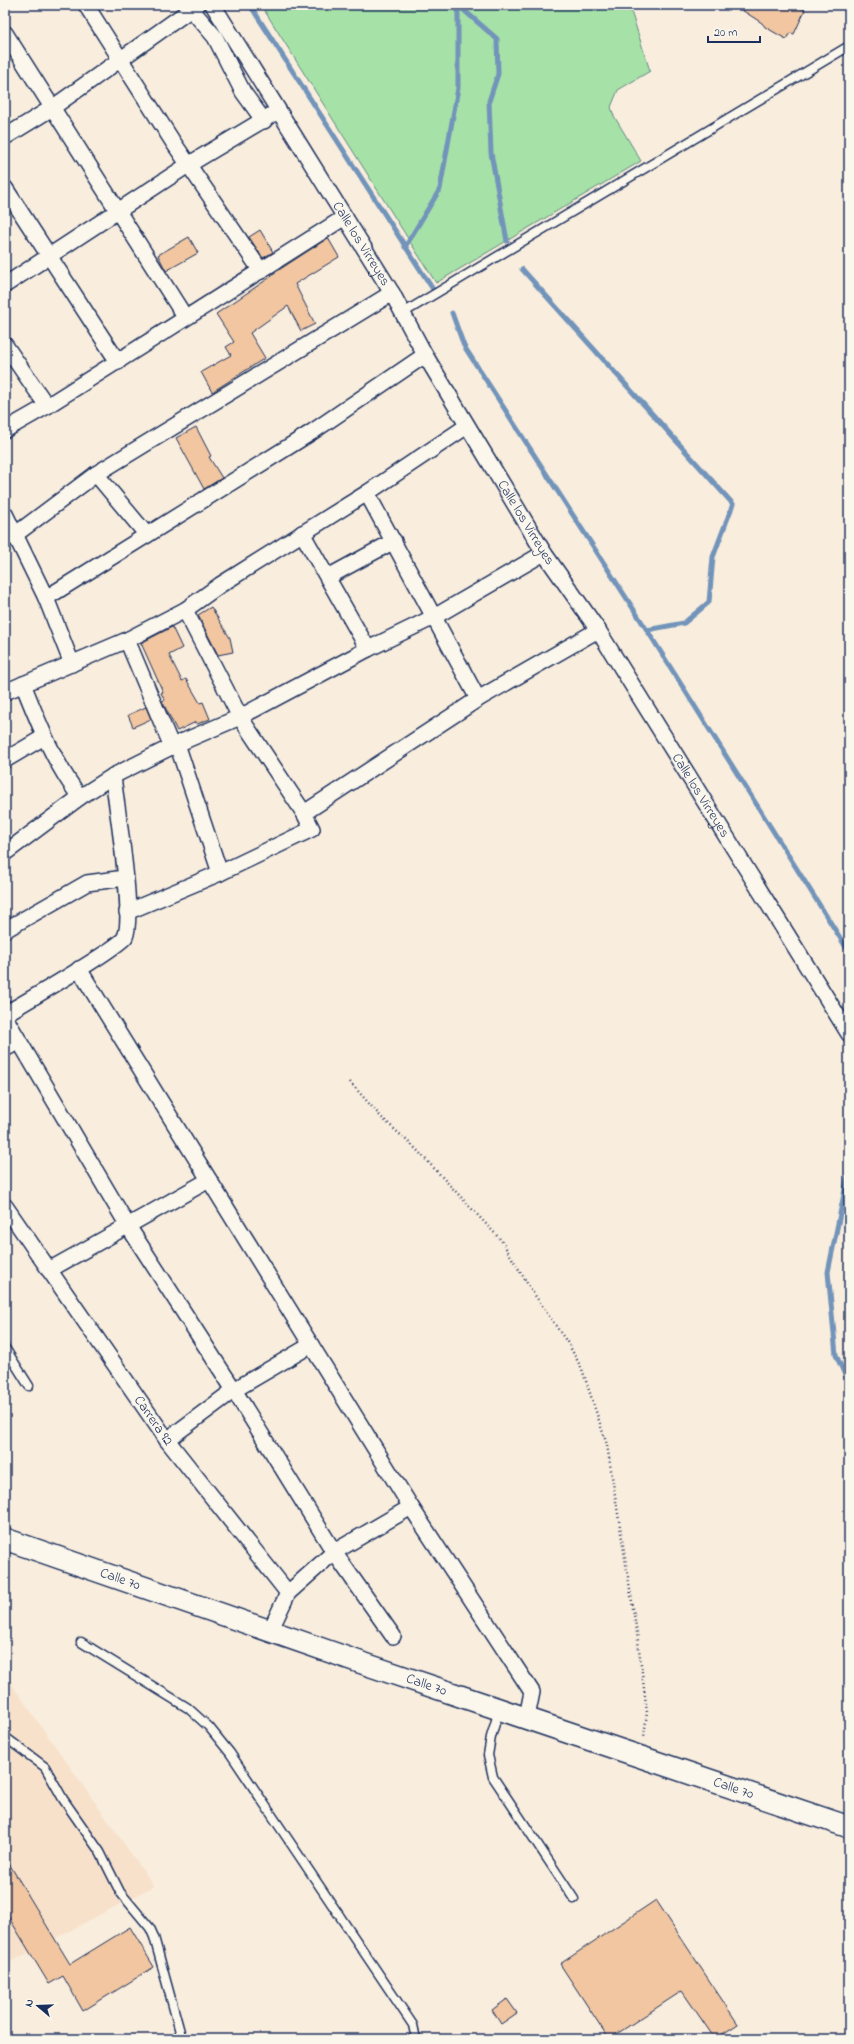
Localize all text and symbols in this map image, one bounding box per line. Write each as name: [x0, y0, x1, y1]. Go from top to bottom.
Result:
scale bar: [708, 18, 760, 44]
text: 20 m: [714, 24, 737, 42]
street label: Calle los Virreyes: [327, 197, 396, 290]
street label: Calle los Virreyes: [492, 476, 560, 569]
street label: Calle los Virreyes: [666, 749, 735, 842]
street label: Carrera 92: [129, 1391, 178, 1450]
street label: Calle 70: [97, 1562, 143, 1596]
street label: Calle 70: [403, 1668, 450, 1701]
street label: Calle 70: [711, 1772, 757, 1805]
north arrow: [18, 1986, 58, 2026]
text: N: [21, 1997, 38, 2009]

